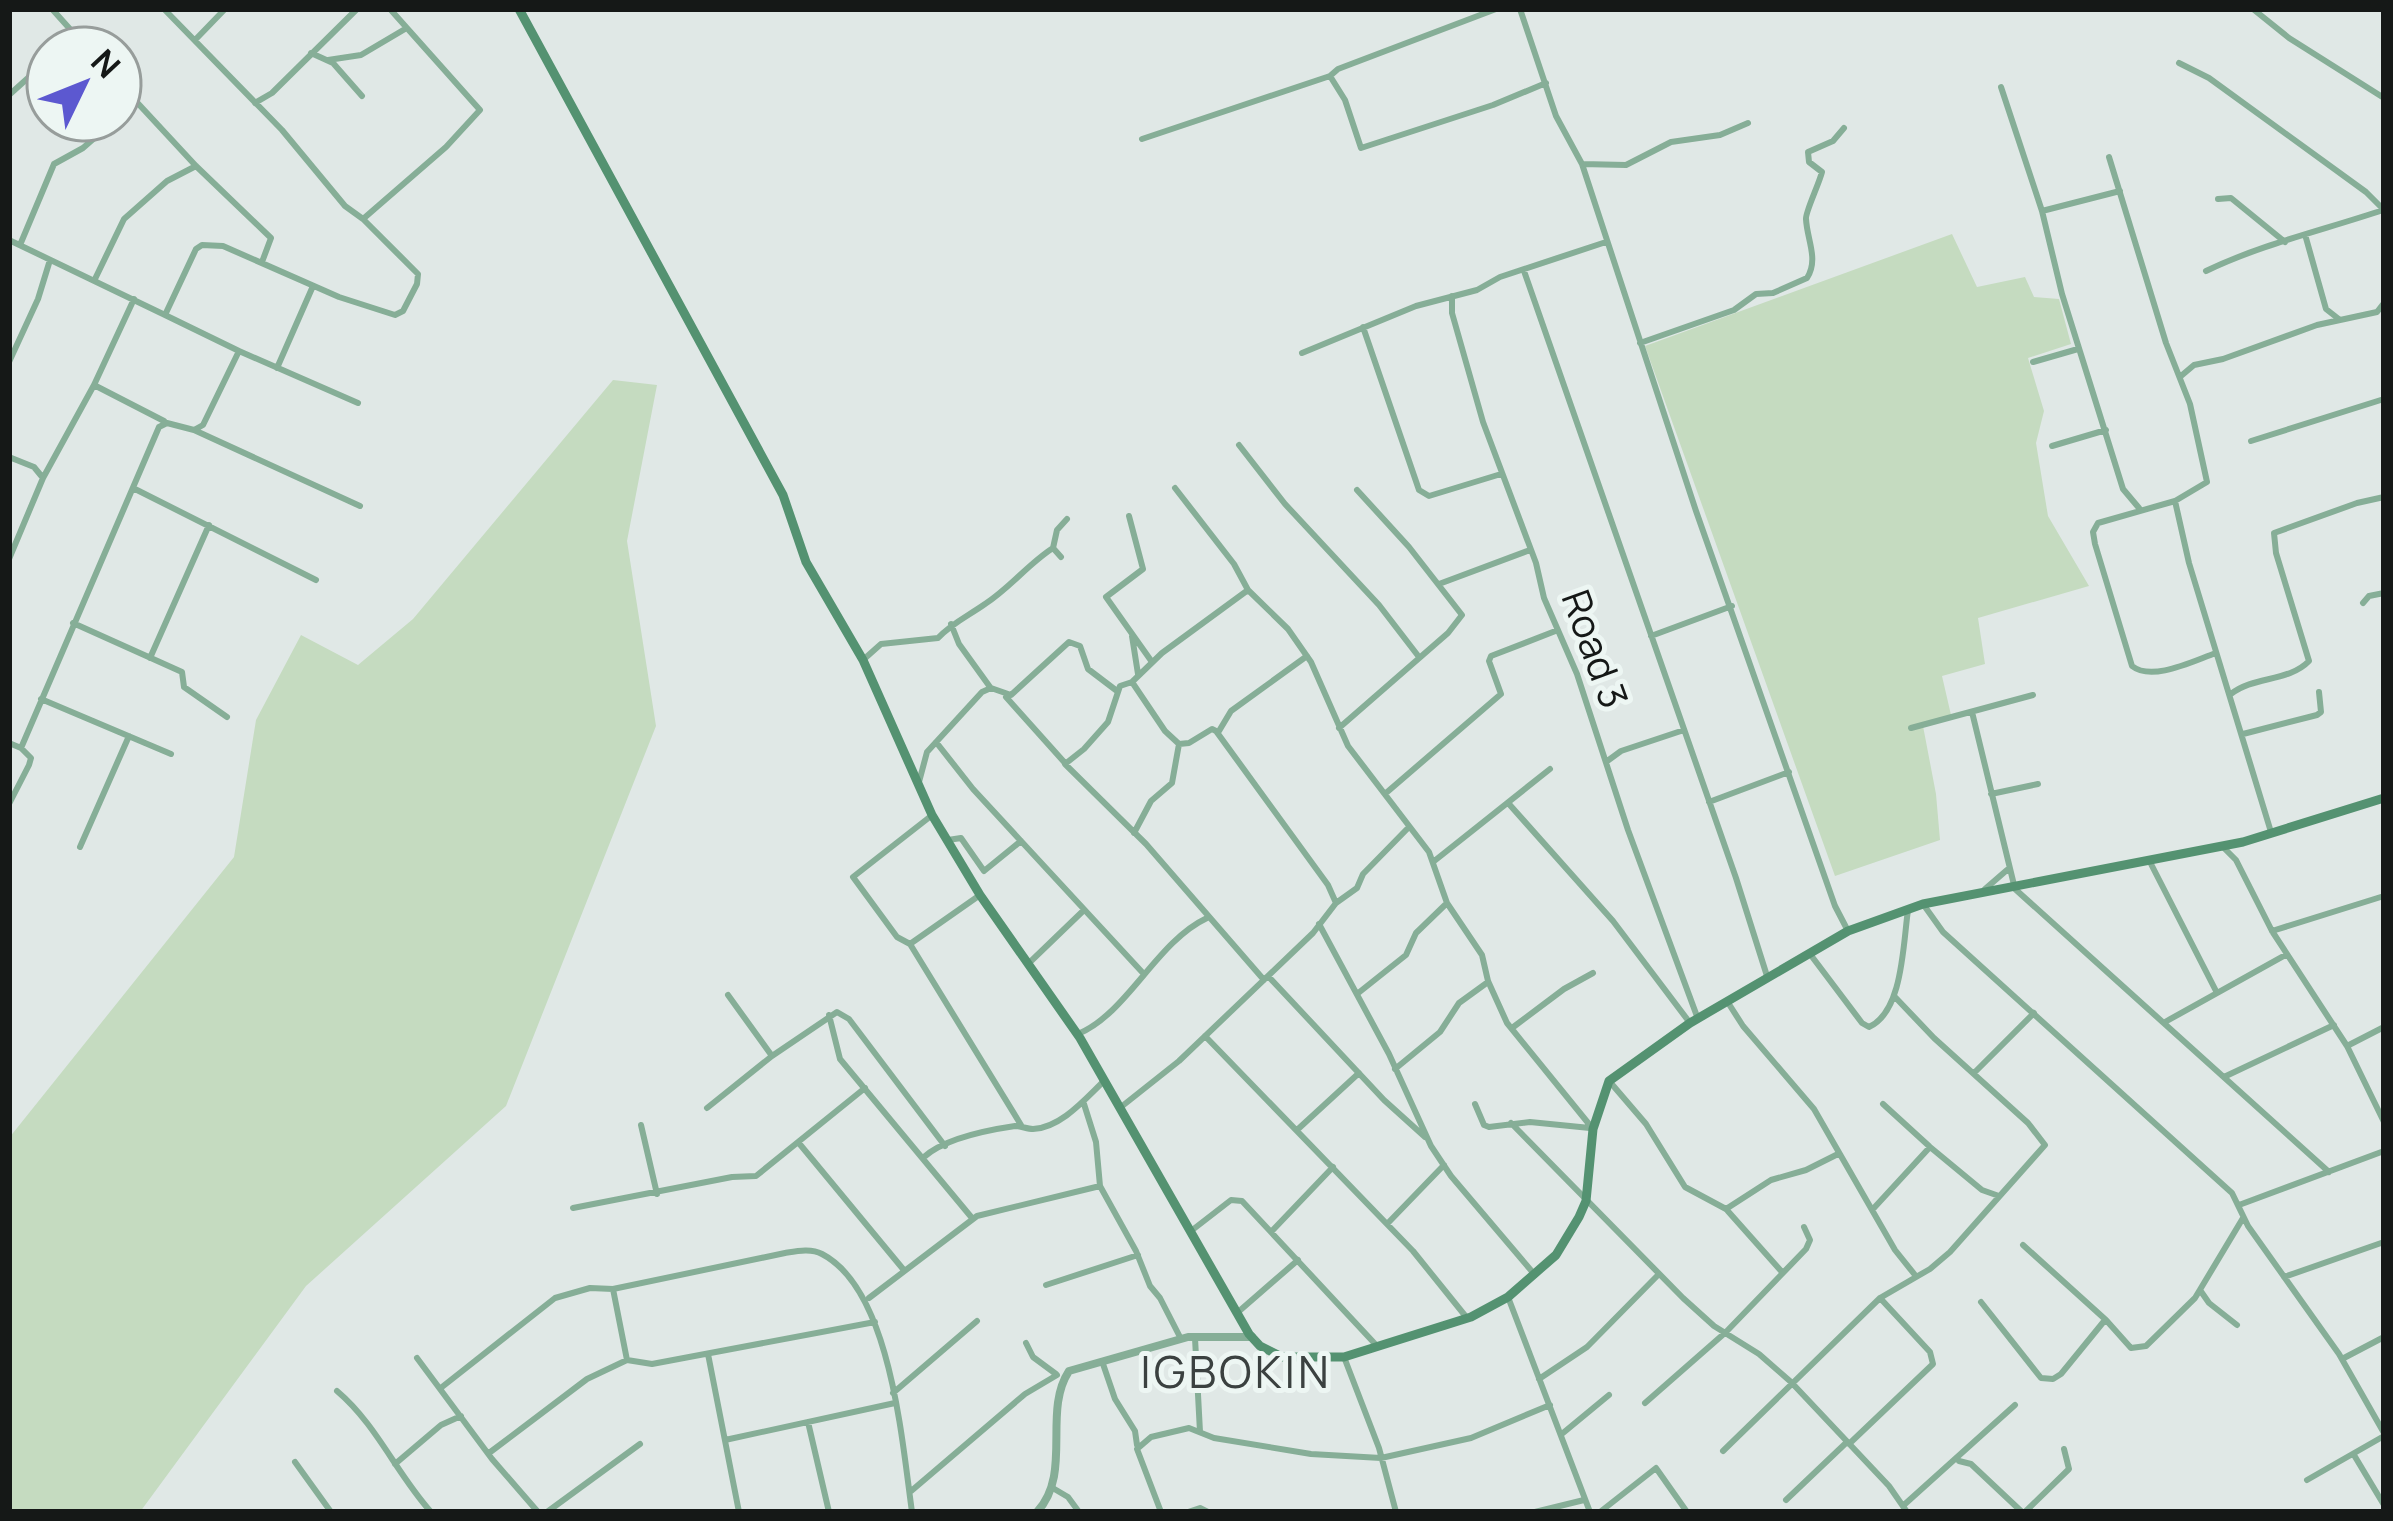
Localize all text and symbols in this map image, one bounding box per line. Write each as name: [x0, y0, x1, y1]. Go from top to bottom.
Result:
north arrow: [24, 24, 144, 144]
text: N: [82, 39, 131, 87]
street label: Road 3: [1550, 582, 1642, 715]
district label: IGBOKIN: [1140, 1340, 1332, 1402]

